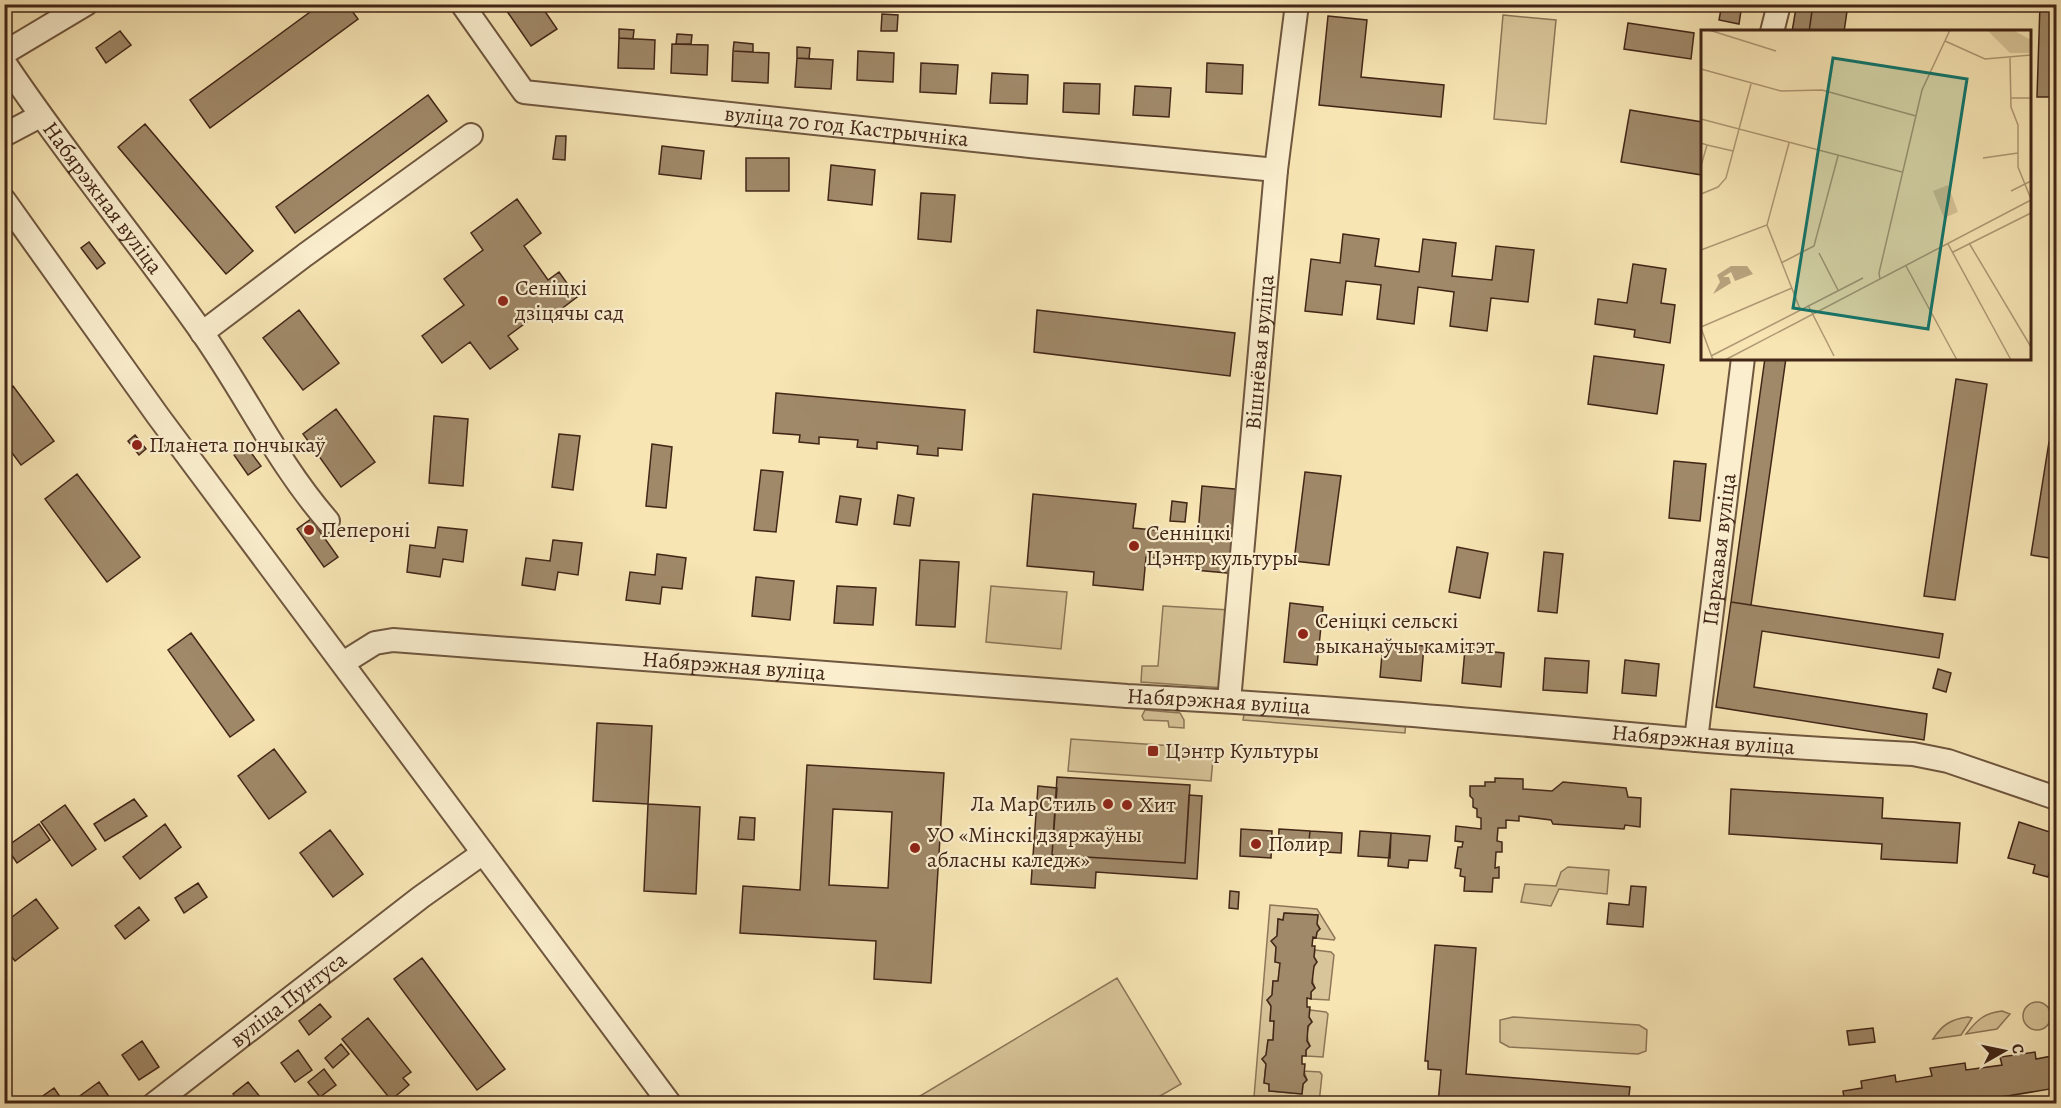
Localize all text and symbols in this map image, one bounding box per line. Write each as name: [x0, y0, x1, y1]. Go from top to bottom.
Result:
inset map: [1701, 30, 2031, 360]
street label: вуліца 70 год Кастрычніка: [723, 98, 971, 154]
street label: Набярэжная вуліца: [35, 116, 170, 281]
place label: Сеніцкі дзіцячы сад: [514, 273, 624, 328]
street label: Вішнёвая вуліца: [1238, 273, 1282, 431]
marker: Сеніцкі дзіцячы сад: [496, 294, 510, 308]
place label: Планета пончыкаў: [149, 430, 326, 460]
marker: Планета пончыкаў: [130, 438, 144, 452]
street label: Паркавая вуліца: [1695, 471, 1744, 628]
place label: Пепероні: [321, 515, 410, 545]
place label: Сенніцкі Цэнтр культуры: [1146, 518, 1298, 573]
marker: Пепероні: [302, 523, 316, 537]
marker: Сенніцкі Цэнтр культуры: [1127, 539, 1141, 553]
place label: Сеніцкі сельскі выканаўчы камітэт: [1315, 606, 1495, 661]
marker: Сеніцкі сельскі выканаўчы камітэт: [1296, 627, 1310, 641]
street label: Набярэжная вуліца: [641, 644, 828, 688]
street label: Набярэжная вуліца: [1126, 681, 1312, 722]
street label: Набярэжная вуліца: [1610, 717, 1797, 762]
place label: Цэнтр Культуры: [1165, 736, 1319, 766]
marker: Цэнтр Культуры: [1146, 744, 1160, 758]
place label: Ла МарСтиль: [971, 789, 1096, 819]
place label: Хит: [1139, 790, 1176, 820]
marker: Ла МарСтиль: [1101, 797, 1115, 811]
marker: Хит: [1120, 798, 1134, 812]
place label: УО «Мінскі дзяржаўны абласны каледж»: [927, 820, 1142, 875]
place label: Полир: [1268, 829, 1330, 859]
marker: Полир: [1249, 837, 1263, 851]
marker: УО «Мінскі дзяржаўны абласны каледж»: [908, 841, 922, 855]
street label: вуліца Пунтуса: [223, 944, 354, 1055]
north arrow: [1974, 1021, 2034, 1081]
text: С: [2006, 1042, 2029, 1056]

